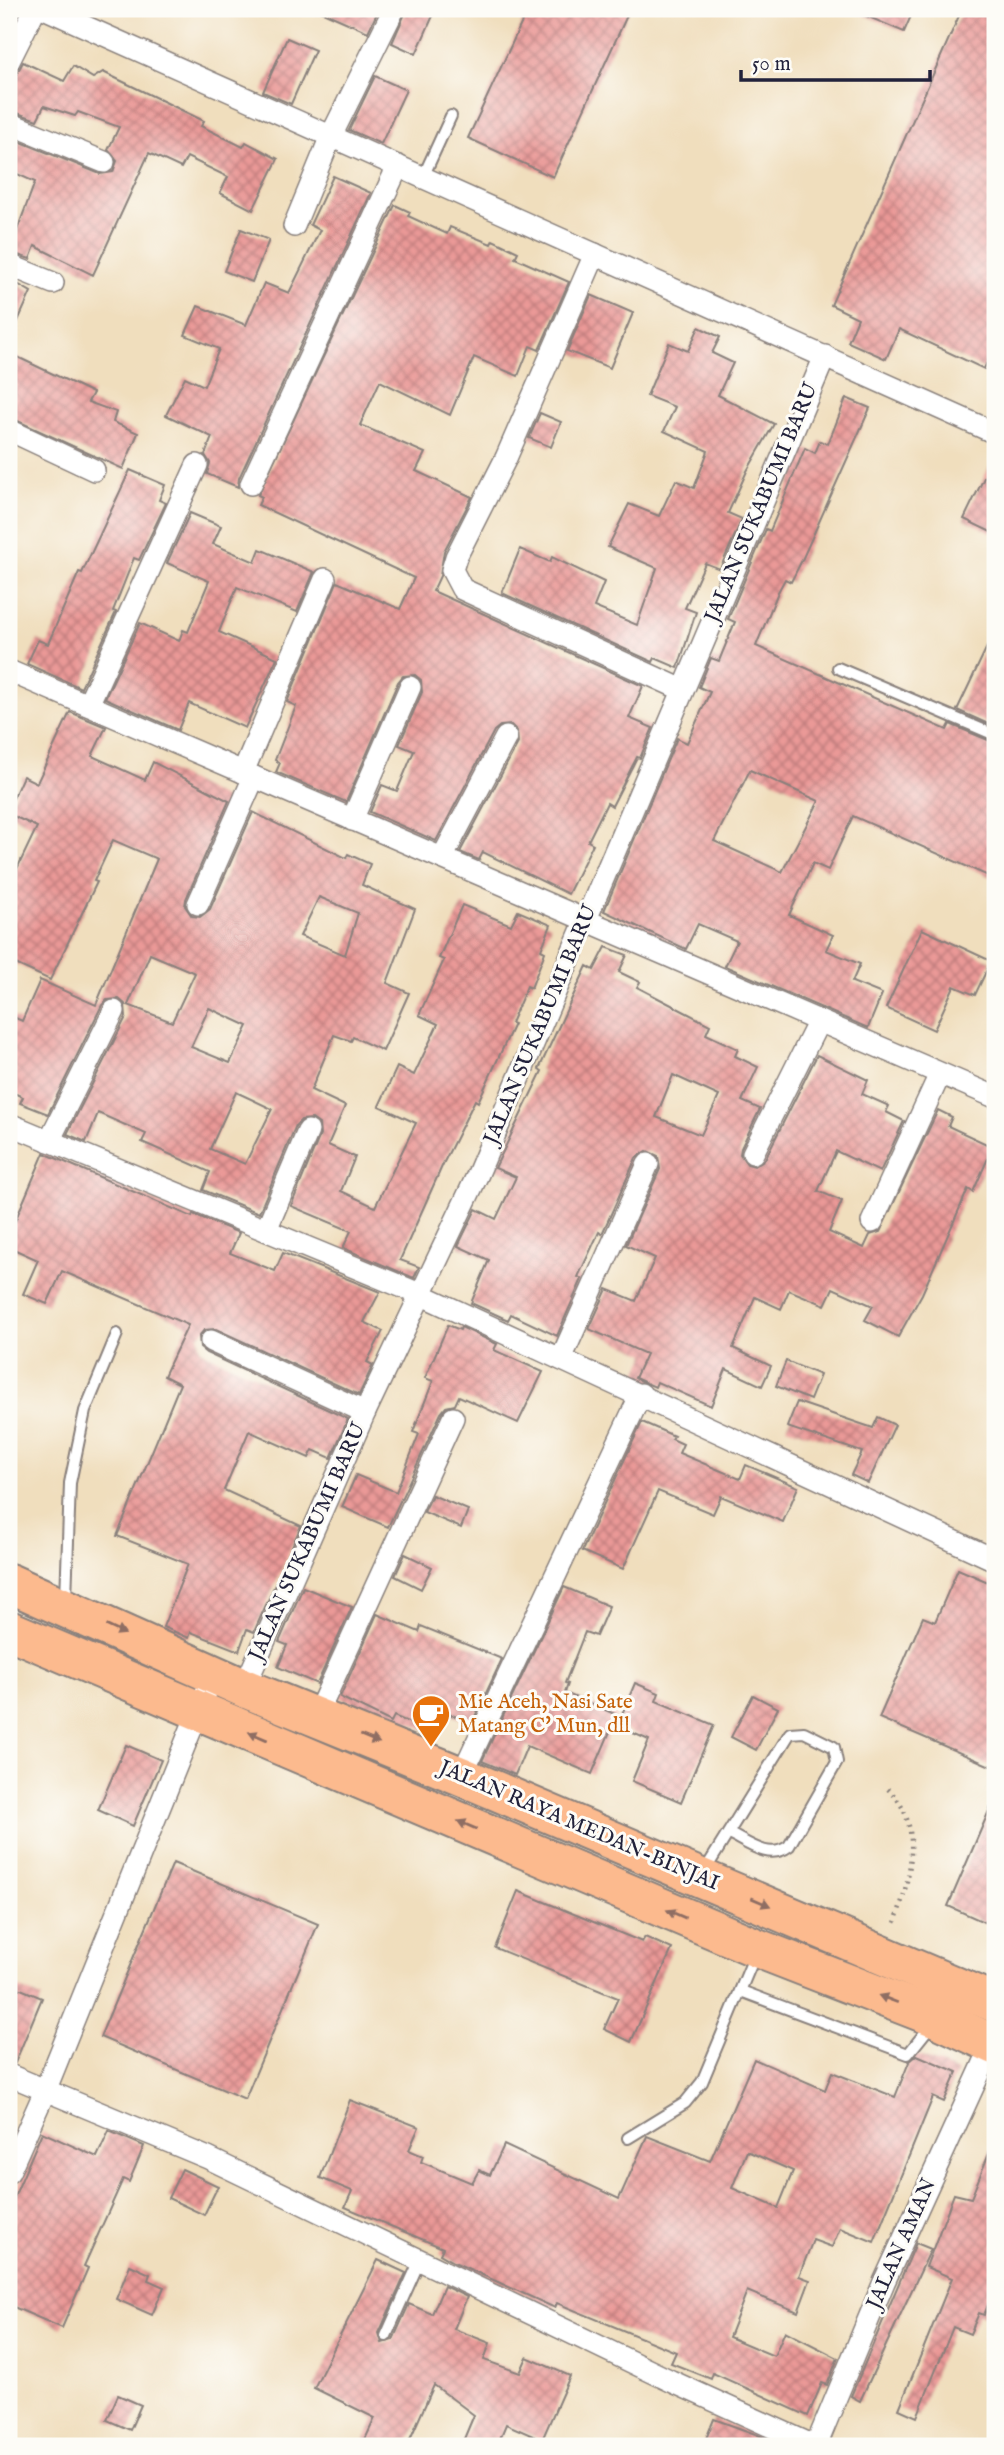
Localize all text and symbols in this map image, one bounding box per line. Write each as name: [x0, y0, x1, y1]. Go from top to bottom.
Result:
scale bar: [741, 38, 930, 82]
text: 50 m: [752, 51, 791, 78]
street label: JALAN SUKABUMI BARU: [698, 379, 825, 629]
street label: JALAN SUKABUMI BARU: [477, 901, 604, 1151]
street label: JALAN SUKABUMI BARU: [242, 1419, 373, 1667]
one-way arrow: [106, 1624, 126, 1636]
place label: Mie Aceh, Nasi Sate Matang C' Mun, dll: [458, 1689, 633, 1740]
cafe icon: Mie Aceh, Nasi Sate Matang C' Mun, dll: [410, 1693, 452, 1748]
one-way arrow: [247, 1731, 268, 1742]
one-way arrow: [360, 1734, 381, 1745]
street label: JALAN RAYA MEDAN-BINJAI: [433, 1754, 723, 1897]
one-way arrow: [457, 1819, 477, 1831]
one-way arrow: [751, 1897, 772, 1908]
one-way arrow: [666, 1908, 687, 1919]
one-way arrow: [877, 1993, 898, 2004]
street label: JALAN AMAN: [860, 2174, 943, 2315]

